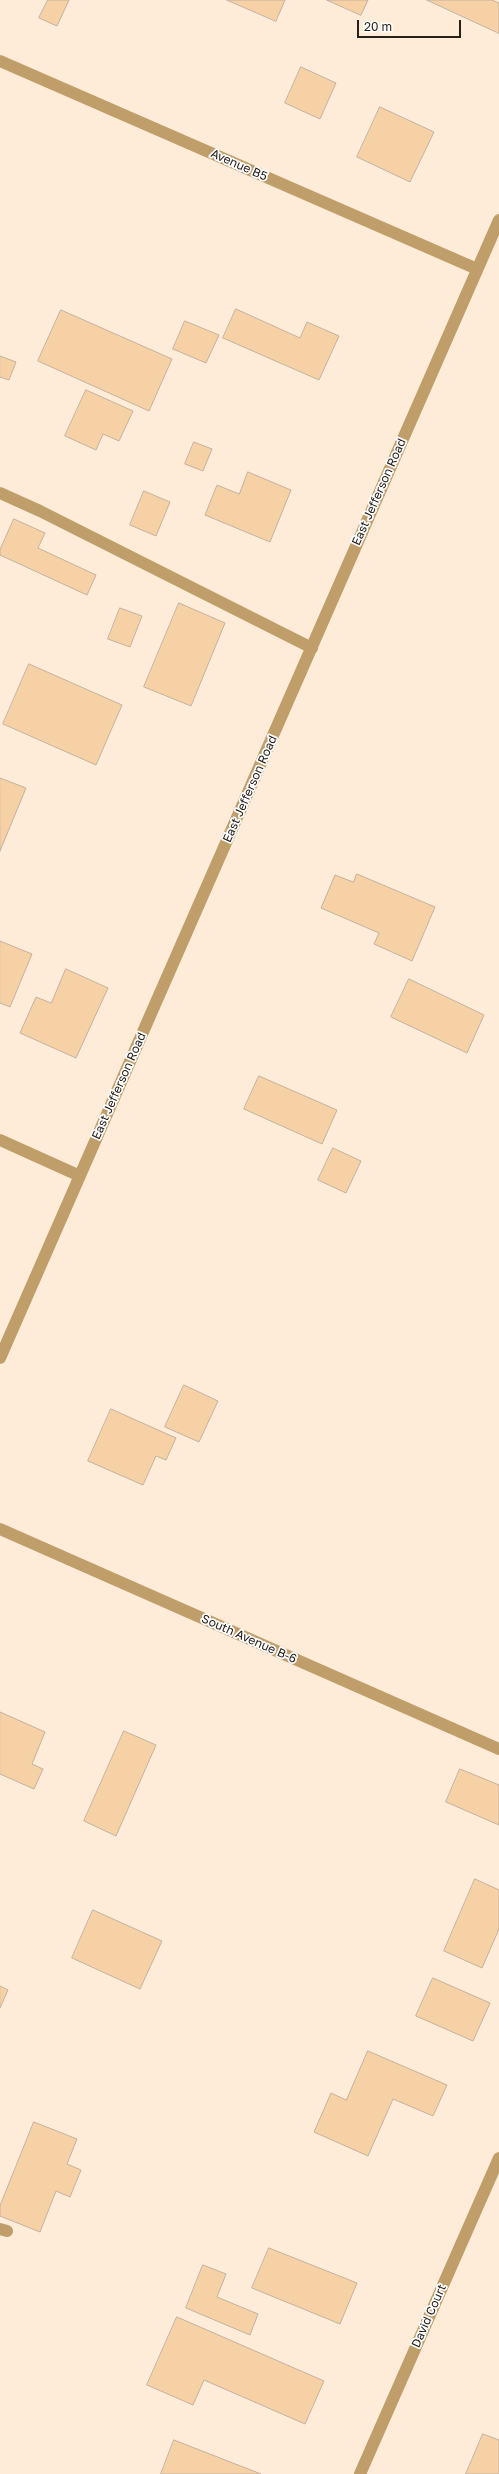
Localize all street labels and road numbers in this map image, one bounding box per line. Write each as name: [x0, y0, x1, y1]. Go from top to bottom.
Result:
street label: Avenue B5: [209, 146, 269, 184]
street label: East Jefferson Road: [349, 436, 409, 548]
street label: East Jefferson Road: [220, 733, 280, 845]
street label: East Jefferson Road: [89, 1030, 149, 1142]
street label: South Avenue B-6: [199, 1612, 299, 1666]
street label: David Court: [409, 2282, 449, 2350]

